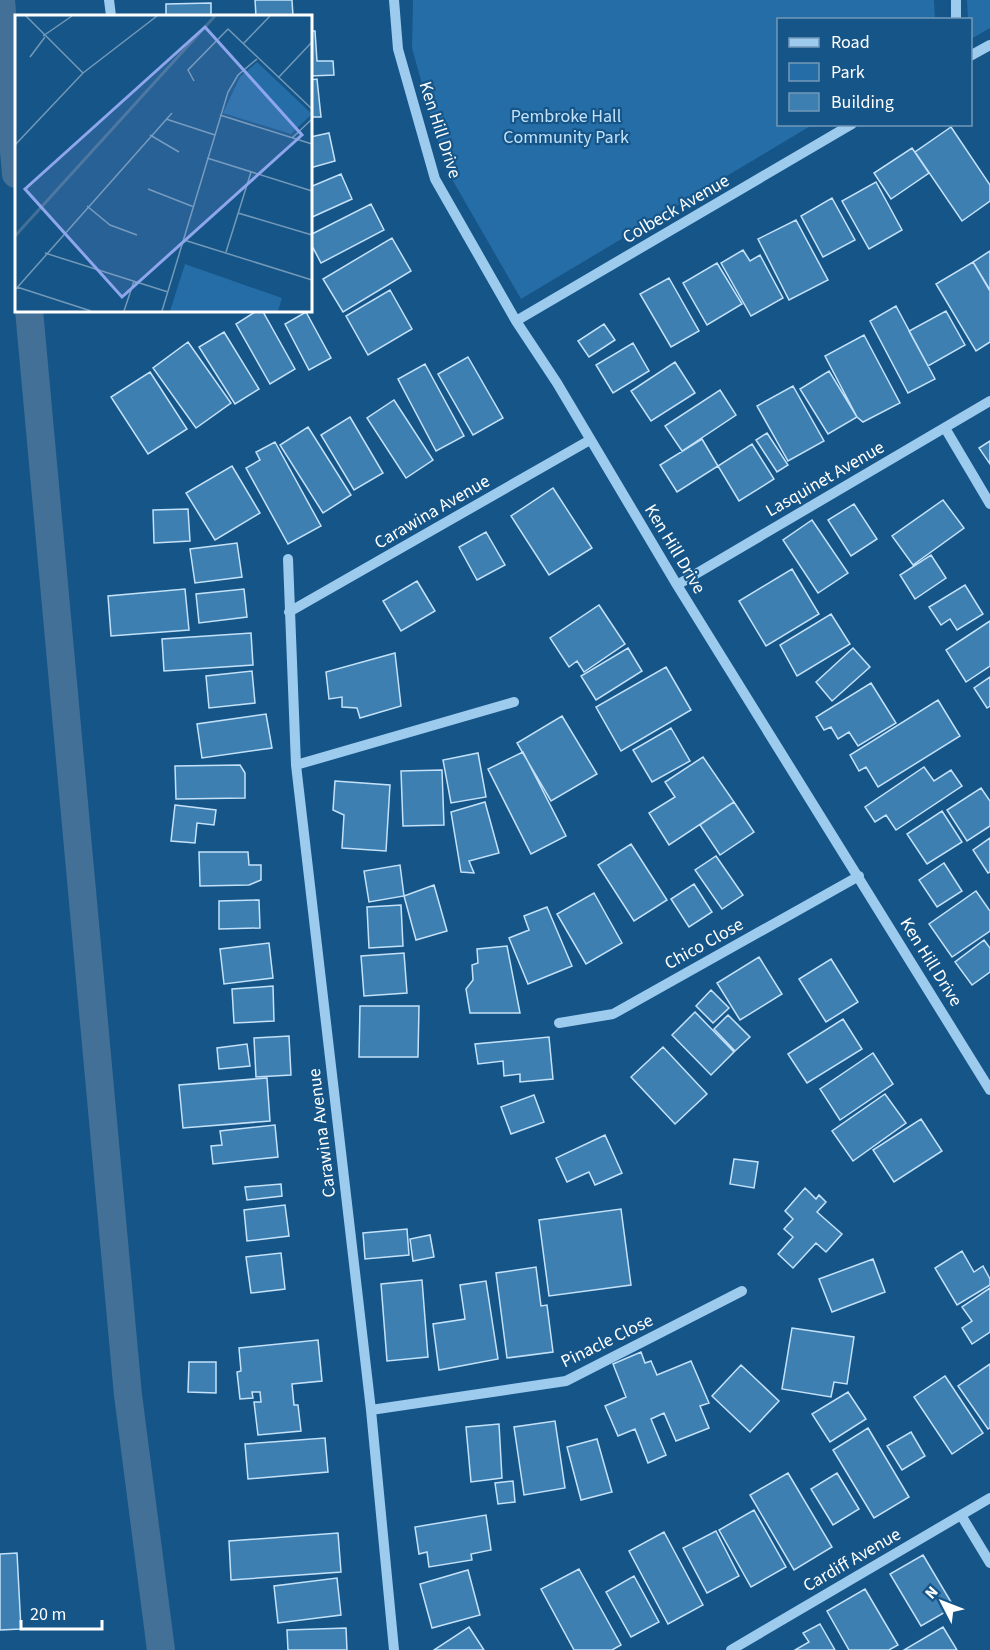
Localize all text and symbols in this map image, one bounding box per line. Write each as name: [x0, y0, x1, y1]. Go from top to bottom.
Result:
inset map: [15, 15, 312, 312]
legend: [777, 18, 972, 126]
text: Road: [831, 30, 870, 55]
text: Park: [831, 60, 865, 85]
street label: Ken Hill Drive: [413, 78, 467, 182]
text: Building: [831, 90, 894, 115]
park label: Pembroke Hall Community Park: [503, 104, 629, 150]
street label: Colbeck Avenue: [618, 168, 734, 250]
street label: Lasquinet Avenue: [761, 435, 889, 523]
street label: Carawina Avenue: [370, 469, 494, 555]
street label: Ken Hill Drive: [638, 499, 712, 599]
street label: Chico Close: [660, 912, 748, 976]
street label: Ken Hill Drive: [894, 913, 968, 1011]
street label: Carawina Avenue: [302, 1067, 342, 1199]
street label: Pinacle Close: [557, 1308, 657, 1374]
street label: Cardiff Avenue: [798, 1522, 906, 1598]
north arrow: [912, 1572, 972, 1632]
text: N: [920, 1581, 943, 1604]
scale bar: [21, 1593, 102, 1631]
text: 20 m: [30, 1602, 66, 1627]

